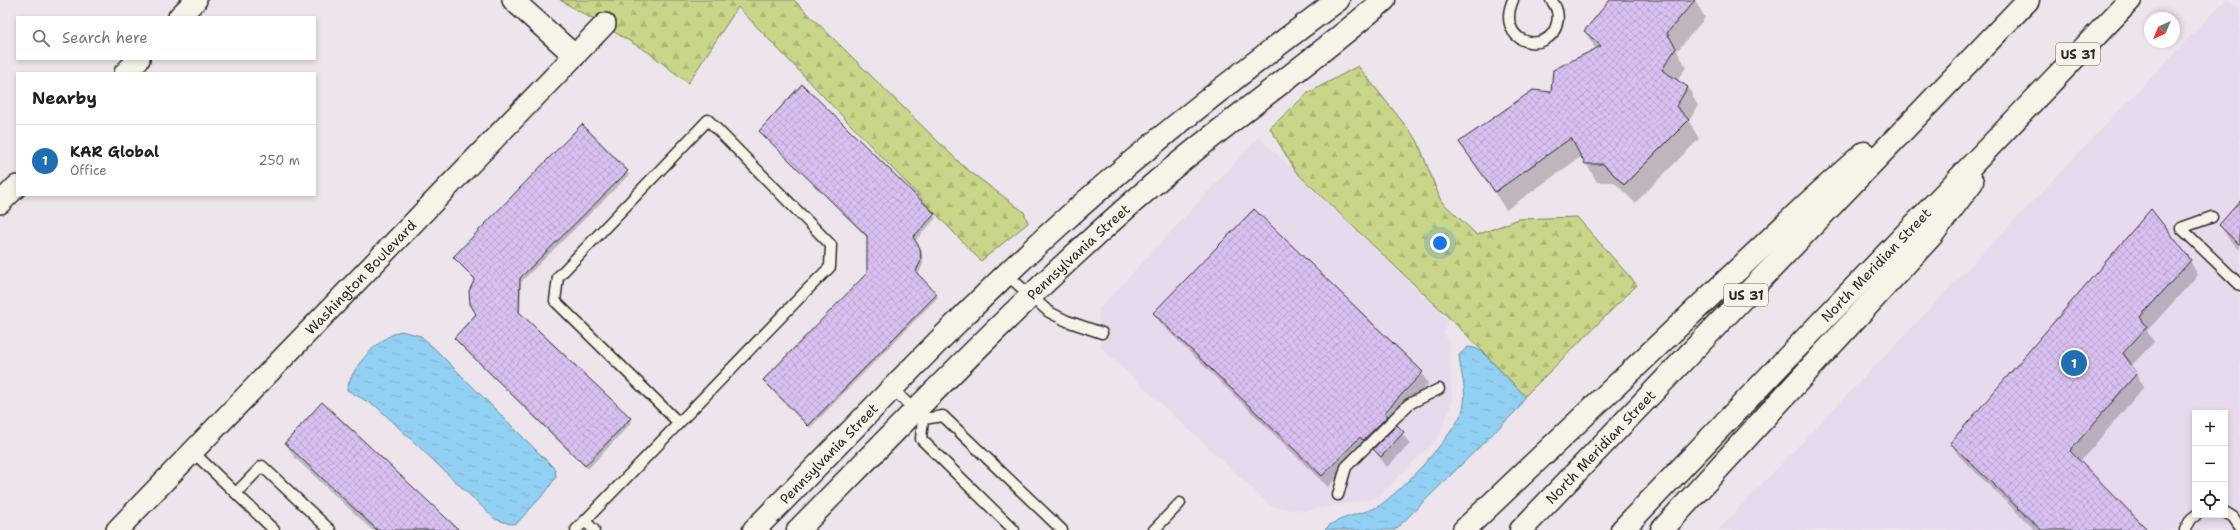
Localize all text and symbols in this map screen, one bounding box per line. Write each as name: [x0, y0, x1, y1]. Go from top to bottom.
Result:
north arrow: [2144, 12, 2180, 48]
search box: [16, 16, 316, 60]
icon: search: [30, 27, 52, 49]
text: Search here: [62, 28, 148, 48]
road number: US 31: [2056, 43, 2100, 65]
text: Nearby: [32, 87, 97, 109]
text: KAR Global: [70, 142, 159, 162]
text: 1: [42, 152, 48, 169]
text: 250 m: [259, 152, 300, 169]
text: Office: [70, 162, 107, 179]
street label: Pennsylvania Street: [1023, 200, 1134, 304]
street label: North Meridian Street: [1817, 204, 1935, 326]
street label: Washington Boulevard: [301, 216, 420, 338]
your location: [1430, 233, 1450, 253]
road number: US 31: [1724, 284, 1768, 306]
pin: 1: [2061, 348, 2087, 378]
street label: North Meridian Street: [1542, 386, 1659, 508]
street label: Pennsylvania Street: [776, 399, 882, 508]
map controls: [2192, 410, 2228, 518]
button: +: [2192, 410, 2228, 446]
button: −: [2192, 446, 2228, 482]
button: locate: [2192, 482, 2228, 518]

